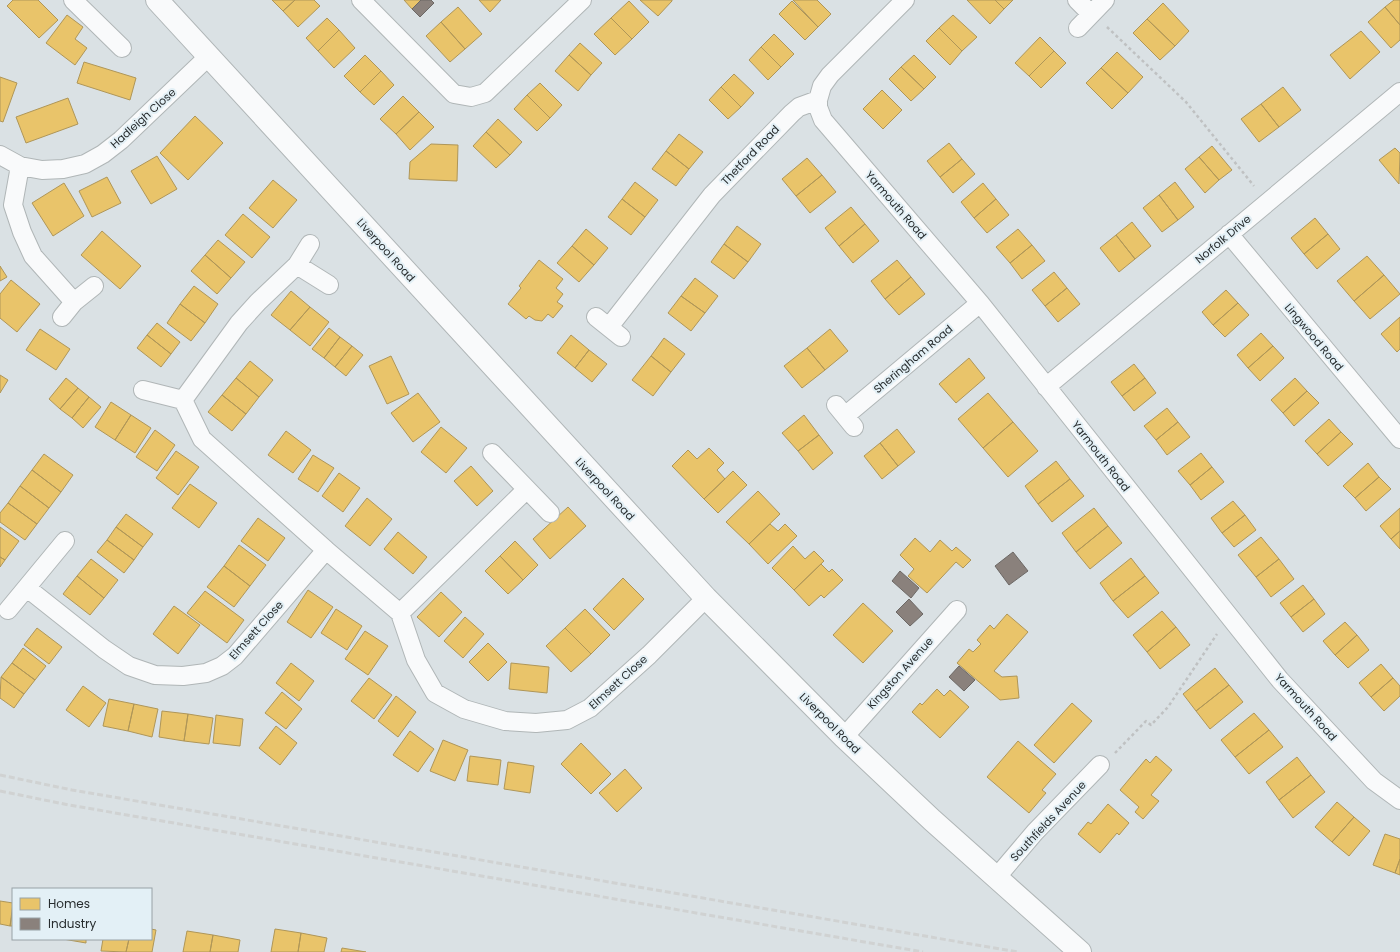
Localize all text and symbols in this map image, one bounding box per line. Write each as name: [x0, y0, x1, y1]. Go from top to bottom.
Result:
street label: Hadleigh Close: [107, 84, 179, 152]
street label: Thetford Road: [717, 122, 783, 188]
street label: Yarmouth Road: [862, 167, 930, 243]
street label: Norfolk Drive: [1192, 211, 1254, 267]
street label: Liverpool Road: [353, 215, 419, 285]
street label: Lingwood Road: [1281, 300, 1347, 374]
street label: Sheringham Road: [870, 321, 956, 397]
street label: Yarmouth Road: [1068, 417, 1134, 495]
street label: Liverpool Road: [572, 454, 638, 524]
street label: Elmsett Close: [225, 597, 287, 663]
street label: Kingston Avenue: [863, 633, 937, 712]
street label: Elmsett Close: [585, 651, 651, 713]
street label: Yarmouth Road: [1271, 670, 1341, 744]
street label: Liverpool Road: [796, 689, 864, 757]
street label: Southfields Avenue: [1006, 777, 1090, 865]
legend: [12, 888, 152, 940]
text: Homes: [48, 895, 90, 912]
text: Industry: [48, 915, 97, 932]

